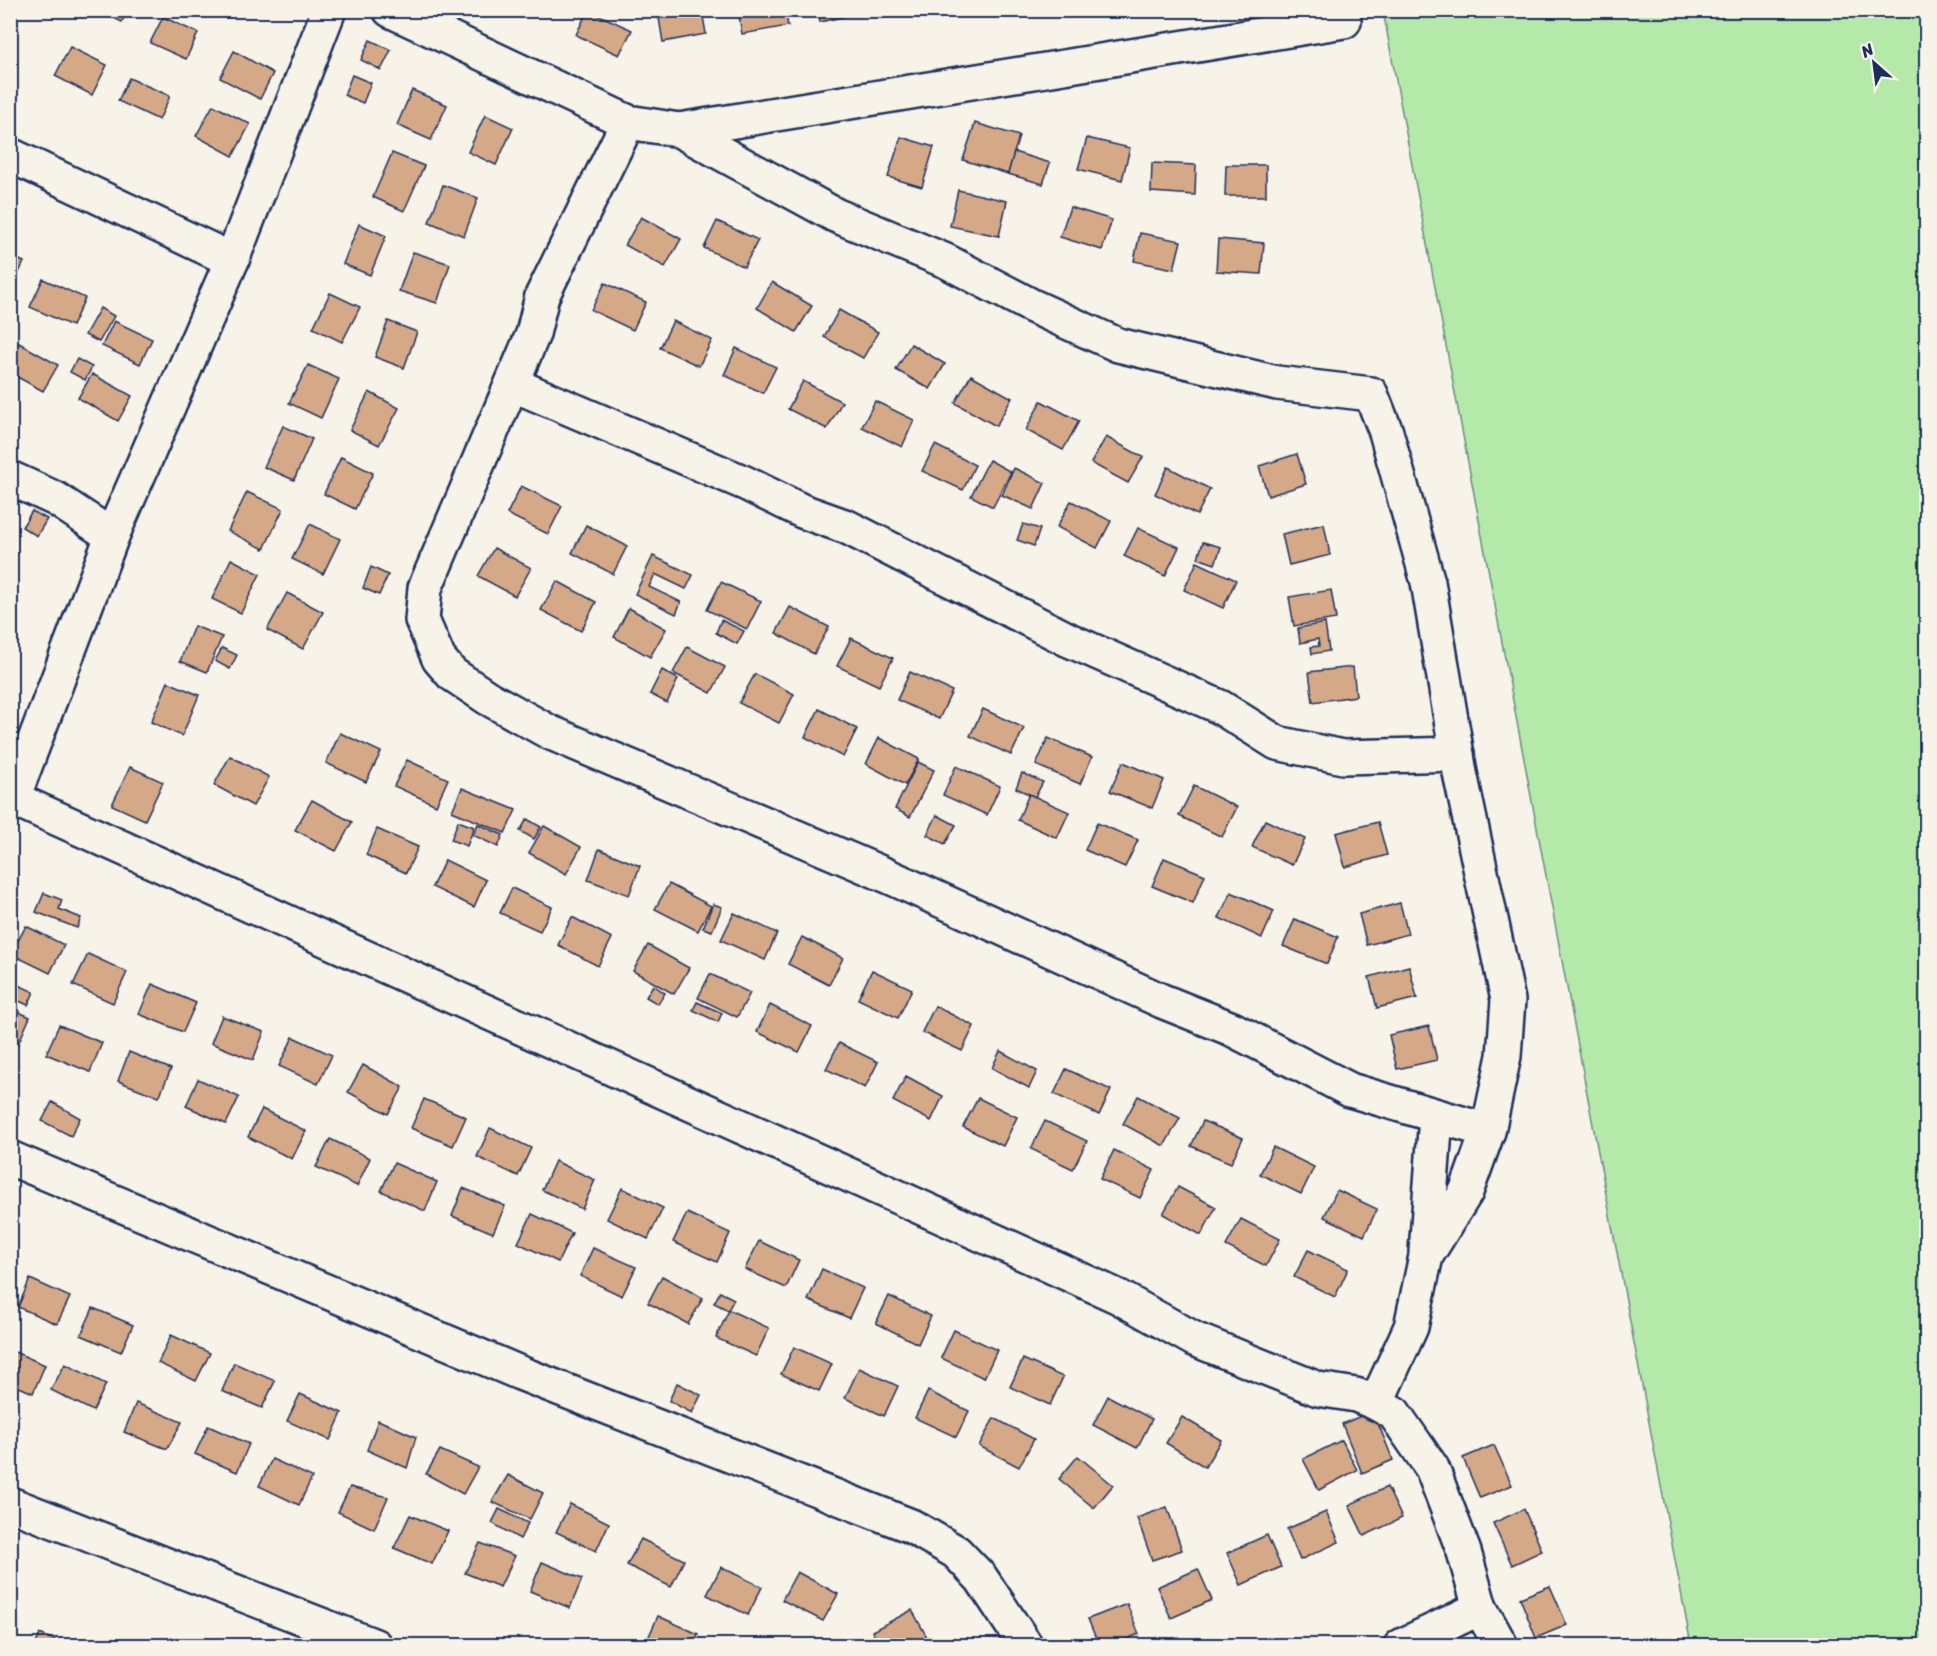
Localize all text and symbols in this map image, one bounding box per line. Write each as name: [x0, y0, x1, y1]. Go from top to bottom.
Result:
north arrow: [1844, 33, 1904, 93]
text: N: [1855, 34, 1880, 66]

